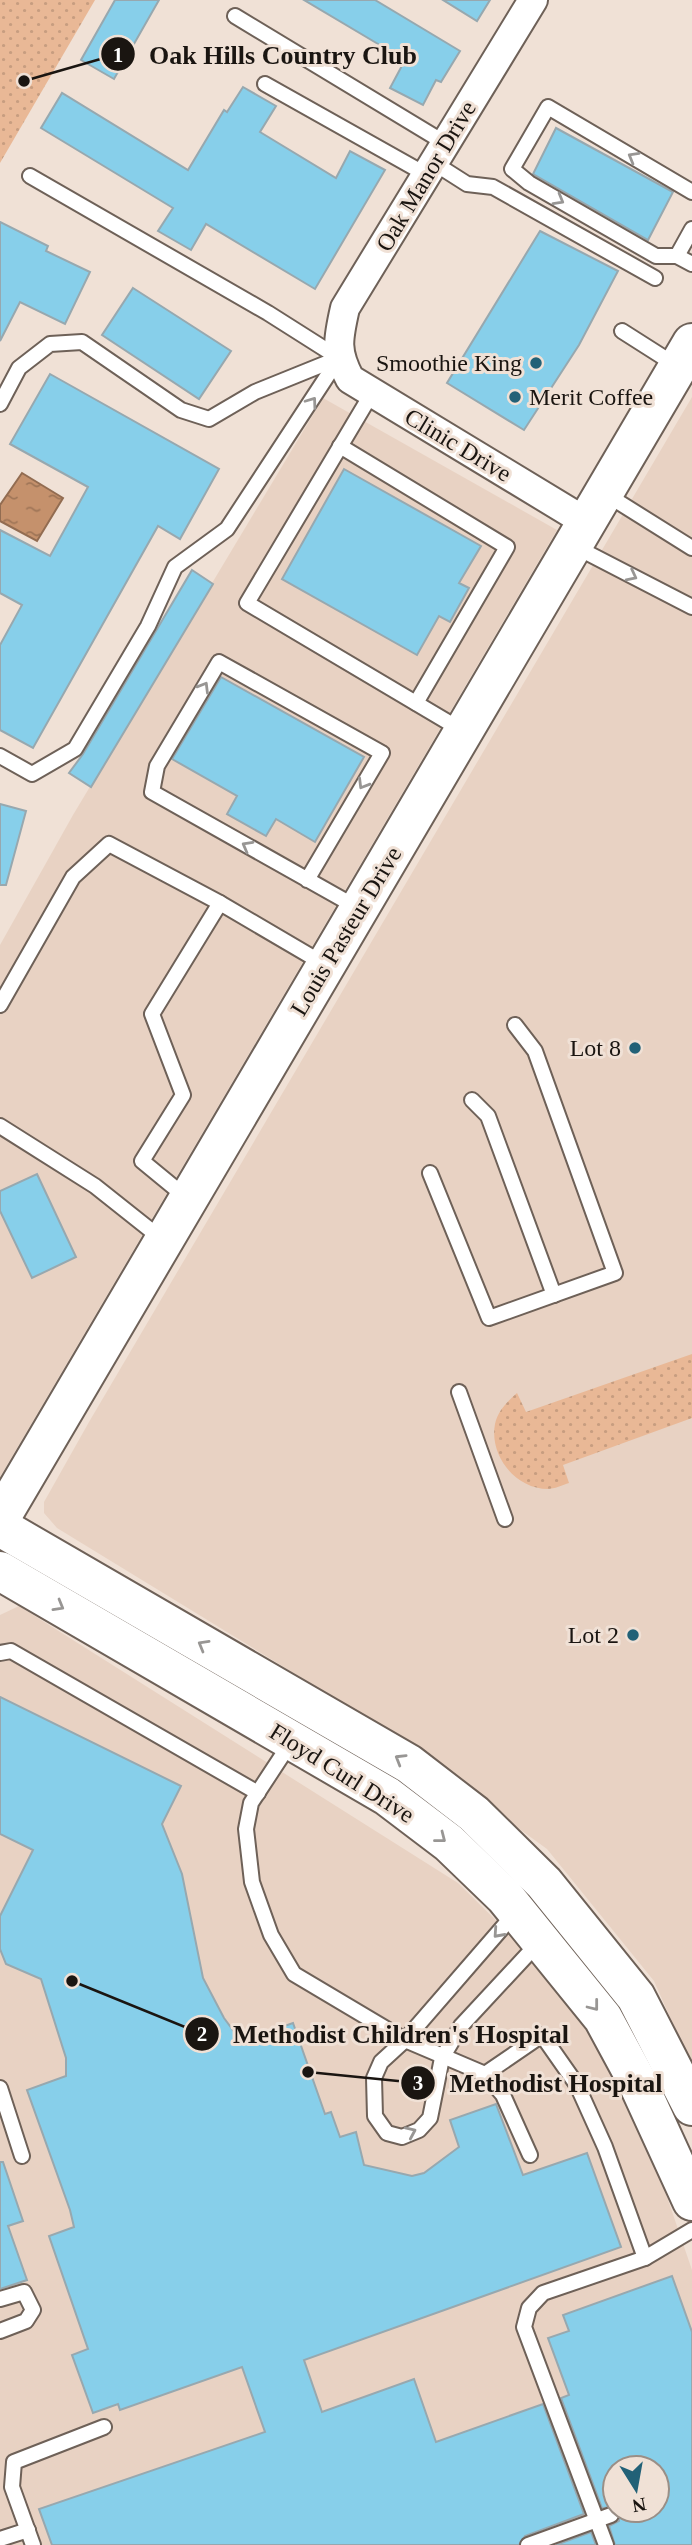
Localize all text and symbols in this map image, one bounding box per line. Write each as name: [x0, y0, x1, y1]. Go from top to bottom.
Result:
callout: Oak Hills Country Club: [100, 31, 431, 78]
text: Oak Hills Country Club: [149, 41, 417, 70]
text: 1: [113, 43, 123, 67]
street label: Oak Manor Drive: [371, 96, 481, 256]
one-way arrow: [628, 152, 641, 165]
one-way arrow: [551, 192, 564, 205]
place label: Smoothie King: [376, 350, 522, 376]
marker: Smoothie King: [528, 355, 544, 371]
place label: Merit Coffee: [529, 384, 653, 410]
marker: Merit Coffee: [507, 389, 523, 405]
one-way arrow: [304, 397, 316, 410]
street label: Clinic Drive: [400, 403, 516, 487]
one-way arrow: [625, 568, 637, 581]
one-way arrow: [196, 682, 209, 695]
one-way arrow: [359, 776, 372, 789]
one-way arrow: [242, 841, 255, 854]
street label: Louis Pasteur Drive: [285, 842, 407, 1020]
place label: Lot 8: [570, 1035, 621, 1061]
marker: Lot 8: [627, 1040, 643, 1056]
one-way arrow: [51, 1597, 64, 1610]
place label: Lot 2: [568, 1622, 619, 1648]
marker: Lot 2: [625, 1627, 641, 1643]
one-way arrow: [198, 1640, 210, 1653]
street label: Floyd Curl Drive: [265, 1718, 419, 1828]
one-way arrow: [394, 1754, 407, 1767]
one-way arrow: [433, 1830, 446, 1842]
one-way arrow: [494, 1925, 506, 1938]
one-way arrow: [586, 1998, 599, 2011]
callout: Methodist Children's Hospital: [184, 2010, 583, 2057]
text: Methodist Children's Hospital: [233, 2020, 569, 2049]
text: 2: [197, 2022, 207, 2046]
callout: Methodist Hospital: [401, 2059, 677, 2106]
text: Methodist Hospital: [449, 2069, 663, 2098]
text: 3: [413, 2071, 423, 2095]
one-way arrow: [404, 2126, 416, 2140]
north arrow: [601, 2454, 671, 2524]
text: N: [630, 2494, 648, 2517]

